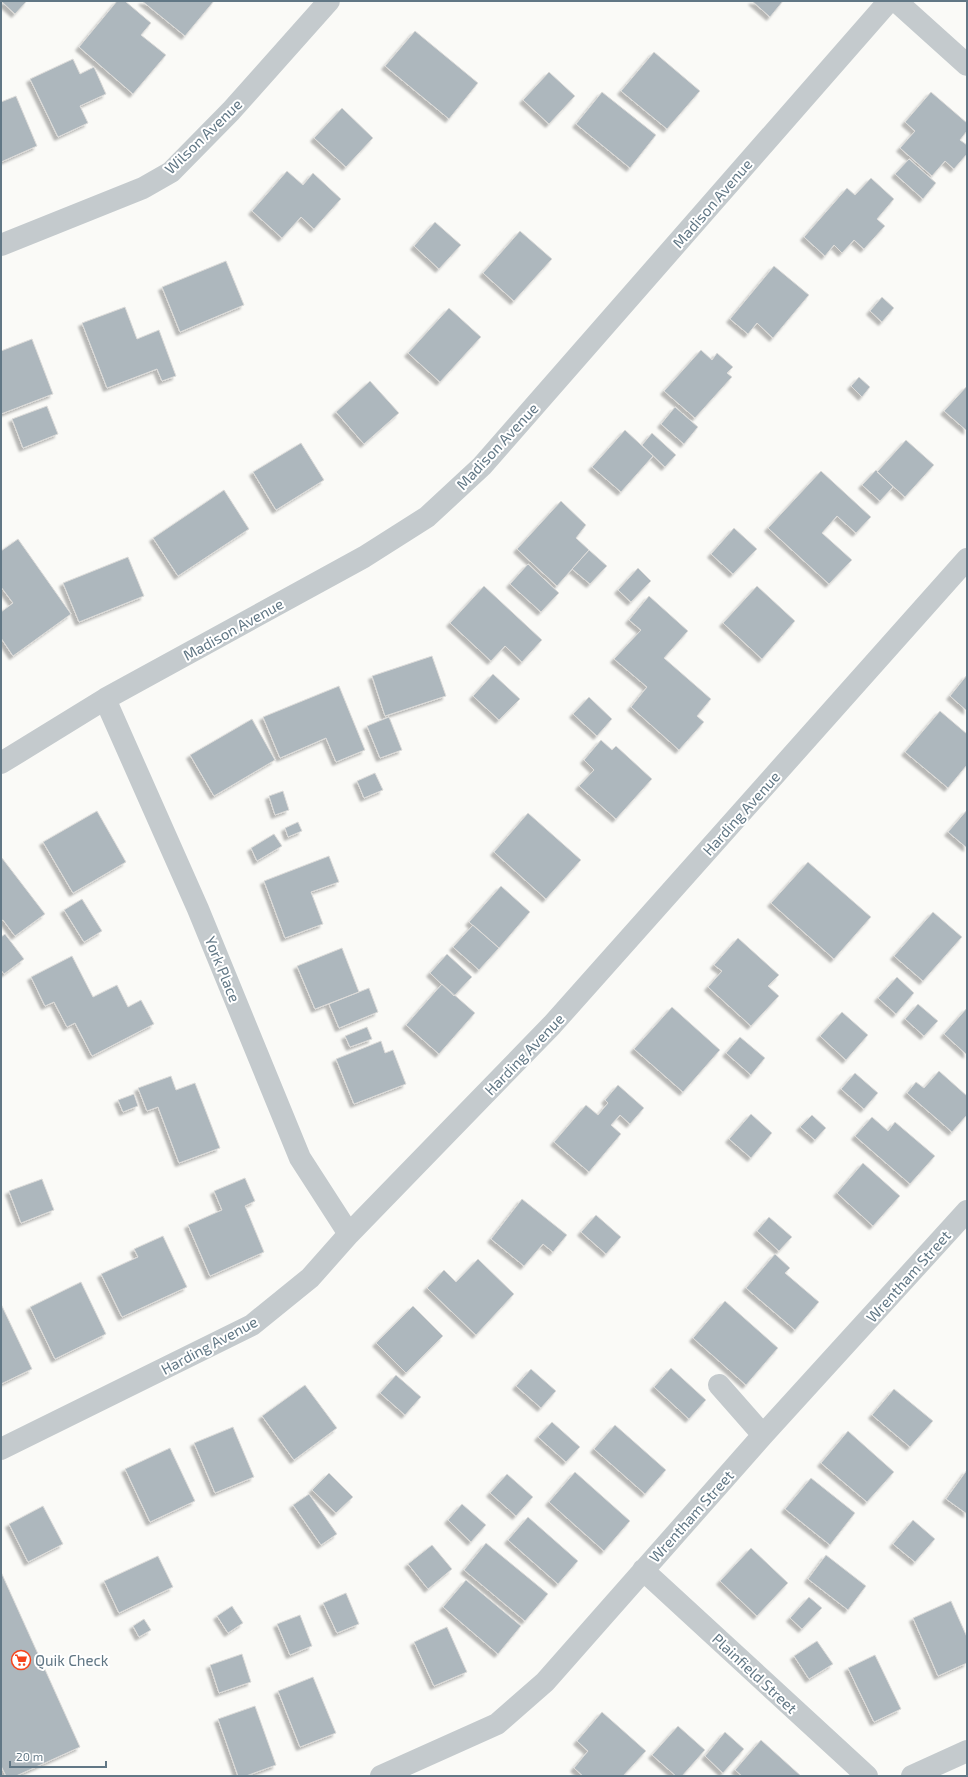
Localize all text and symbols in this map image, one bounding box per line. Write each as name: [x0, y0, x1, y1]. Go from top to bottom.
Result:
street label: Wilson Avenue: [161, 95, 245, 177]
street label: Madison Avenue: [669, 155, 755, 251]
street label: Madison Avenue: [452, 399, 542, 493]
street label: Madison Avenue: [180, 594, 286, 664]
street label: Harding Avenue: [699, 767, 783, 859]
street label: York Place: [202, 933, 244, 1005]
street label: Harding Avenue: [480, 1009, 568, 1099]
street label: Wrentham Street: [862, 1226, 954, 1326]
street label: Harding Avenue: [158, 1312, 260, 1378]
street label: Wrentham Street: [645, 1466, 737, 1566]
street label: Plainfield Street: [709, 1629, 801, 1717]
supermarket icon: Quik Check: [10, 1649, 32, 1671]
place label: Quik Check: [35, 1651, 109, 1670]
scale bar: [10, 1743, 106, 1769]
text: 20 m: [16, 1749, 43, 1763]

